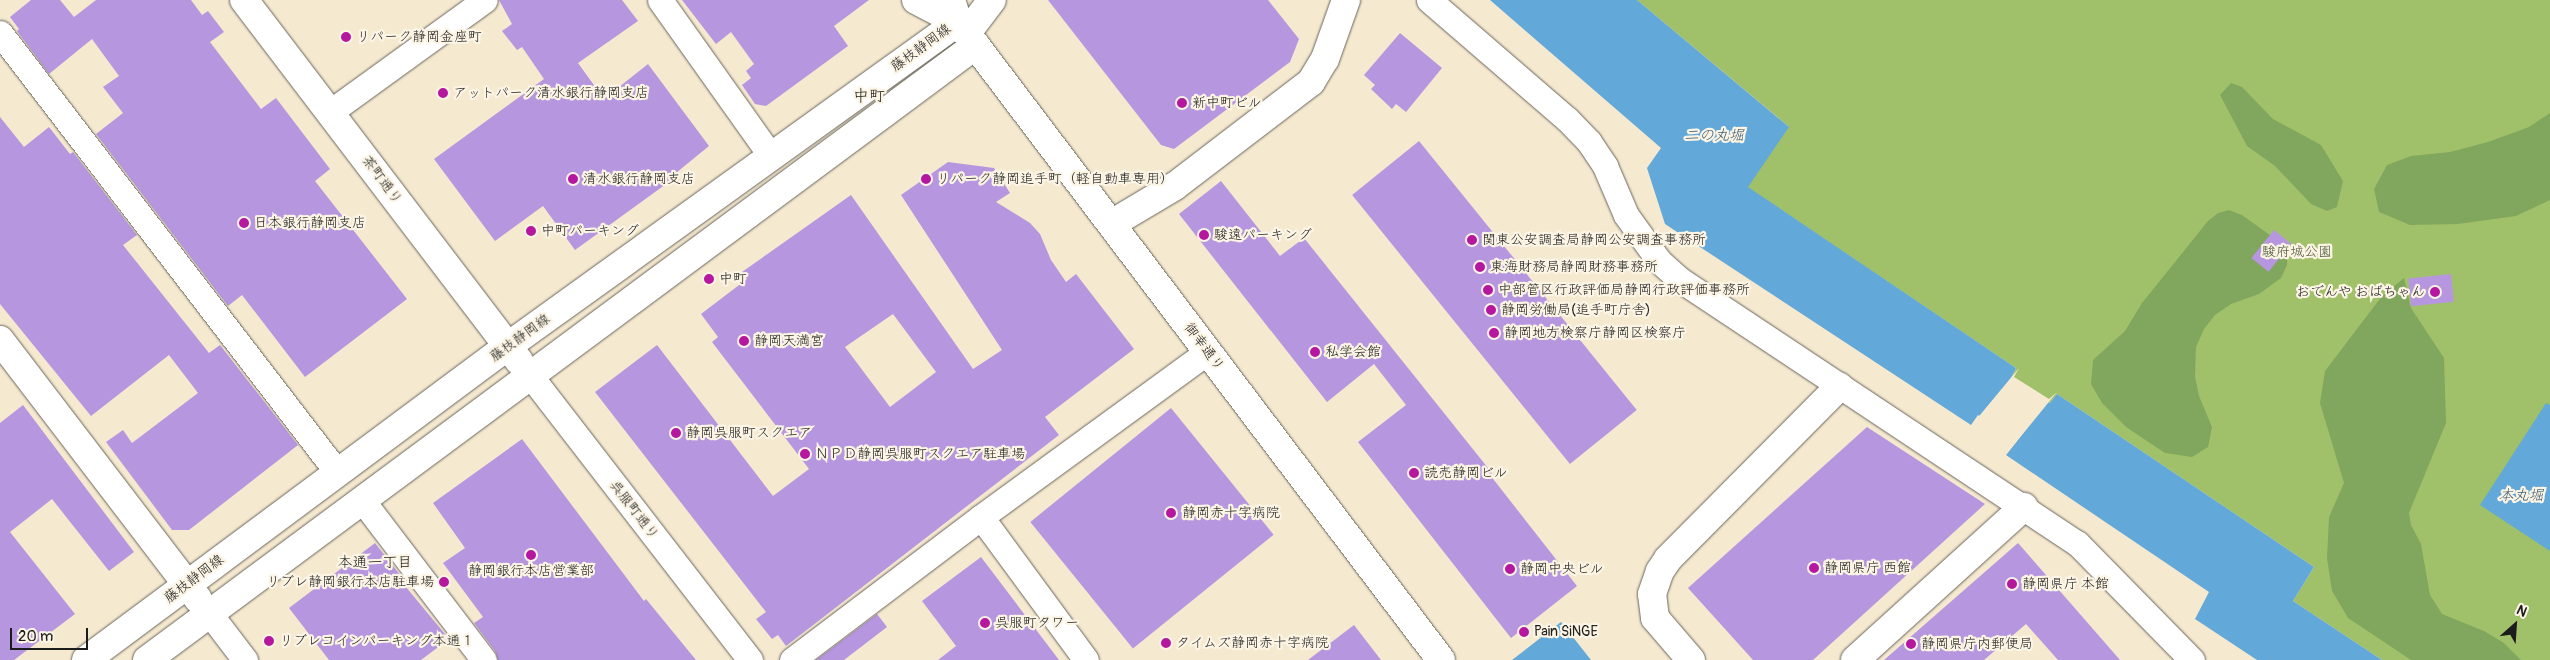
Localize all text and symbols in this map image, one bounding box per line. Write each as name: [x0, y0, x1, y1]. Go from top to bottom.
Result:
street label: 藤枝静岡線: [888, 21, 954, 75]
place label: リパーク静岡金座町: [356, 29, 482, 45]
marker: リパーク静岡金座町: [340, 31, 352, 43]
place label: アットパーク清水銀行静岡支店: [453, 85, 649, 101]
district label: 中町: [853, 86, 885, 106]
marker: アットパーク清水銀行静岡支店: [437, 87, 449, 99]
place label: 新中町ビル: [1192, 95, 1262, 111]
marker: 新中町ビル: [1176, 97, 1188, 109]
water label: 二の丸堀: [1684, 127, 1744, 145]
street label: 茶町通り: [358, 153, 406, 207]
place label: 清水銀行静岡支店: [583, 171, 695, 187]
place label: リパーク静岡追手町（軽自動車専用）: [936, 171, 1174, 187]
marker: 清水銀行静岡支店: [567, 173, 579, 185]
marker: リパーク静岡追手町（軽自動車専用）: [920, 173, 932, 185]
place label: 日本銀行静岡支店: [254, 215, 366, 231]
marker: 日本銀行静岡支店: [238, 217, 250, 229]
place label: 中町パーキング: [541, 223, 639, 239]
marker: 中町パーキング: [525, 225, 537, 237]
place label: 駿遠パーキング: [1214, 227, 1312, 243]
marker: 駿遠パーキング: [1198, 229, 1210, 241]
place label: 関東公安調査局静岡公安調査事務所: [1482, 232, 1706, 248]
marker: 関東公安調査局静岡公安調査事務所: [1466, 234, 1478, 246]
park label: 駿府城公園: [2262, 244, 2332, 260]
place label: 東海財務局静岡財務事務所: [1490, 259, 1658, 275]
marker: 東海財務局静岡財務事務所: [1474, 261, 1486, 273]
place label: 中町: [719, 271, 747, 287]
marker: 中町: [703, 273, 715, 285]
place label: 中部管区行政評価局静岡行政評価事務所: [1498, 282, 1750, 298]
marker: 中部管区行政評価局静岡行政評価事務所: [1482, 284, 1494, 296]
place label: おでんや おばちゃん: [2296, 284, 2425, 300]
marker: おでんや おばちゃん: [2429, 286, 2441, 298]
place label: 静岡労働局(追手町庁舎): [1501, 302, 1650, 318]
marker: 静岡労働局(追手町庁舎): [1485, 304, 1497, 316]
street label: 藤枝静岡線: [487, 311, 553, 365]
street label: 御幸通り: [1180, 320, 1228, 374]
place label: 静岡地方検察庁静岡区検察庁: [1504, 325, 1686, 341]
marker: 静岡地方検察庁静岡区検察庁: [1488, 327, 1500, 339]
place label: 静岡天満宮: [754, 333, 824, 349]
marker: 静岡天満宮: [738, 335, 750, 347]
place label: 私学会館: [1325, 344, 1381, 360]
marker: 私学会館: [1309, 346, 1321, 358]
place label: 静岡呉服町スクエア: [686, 425, 812, 441]
marker: 静岡呉服町スクエア: [670, 427, 682, 439]
place label: ＮＰＤ静岡呉服町スクエア駐車場: [815, 446, 1025, 462]
marker: ＮＰＤ静岡呉服町スクエア駐車場: [799, 448, 811, 460]
place label: 読売静岡ビル: [1424, 465, 1508, 481]
marker: 読売静岡ビル: [1408, 467, 1420, 479]
street label: 呉服町通り: [606, 477, 662, 543]
water label: 本丸堀: [2499, 487, 2543, 505]
place label: 静岡赤十字病院: [1182, 505, 1280, 521]
marker: 静岡赤十字病院: [1164, 506, 1178, 520]
marker: 静岡銀行本店営業部: [525, 549, 537, 561]
street label: 藤枝静岡線: [161, 551, 227, 607]
district label: 本通一丁目: [338, 554, 412, 572]
place label: 静岡県庁 西館: [1824, 560, 1911, 576]
place label: 静岡中央ビル: [1520, 561, 1604, 577]
marker: 静岡県庁 西館: [1808, 562, 1820, 574]
place label: 静岡銀行本店営業部: [468, 563, 594, 579]
marker: 静岡中央ビル: [1504, 563, 1516, 575]
place label: リブレ静岡銀行本店駐車場: [266, 574, 434, 590]
marker: リブレ静岡銀行本店駐車場: [438, 576, 450, 588]
place label: 静岡県庁 本館: [2022, 576, 2109, 592]
marker: 静岡県庁 本館: [2006, 578, 2018, 590]
north arrow: [2490, 600, 2540, 650]
text: N: [2514, 601, 2530, 621]
place label: 呉服町タワー: [995, 615, 1079, 631]
marker: 呉服町タワー: [979, 617, 991, 629]
scale bar: [12, 618, 90, 650]
place label: Pain SiNGE: [1534, 624, 1598, 640]
marker: Pain SiNGE: [1518, 626, 1530, 638]
text: 20 m: [18, 627, 53, 646]
place label: リブレコインパーキング本通１: [279, 633, 475, 649]
marker: リブレコインパーキング本通１: [263, 635, 275, 647]
place label: タイムズ静岡赤十字病院: [1176, 635, 1330, 651]
place label: 静岡県庁内郵便局: [1921, 636, 2033, 652]
marker: タイムズ静岡赤十字病院: [1160, 637, 1172, 649]
marker: 静岡県庁内郵便局: [1905, 638, 1917, 650]

